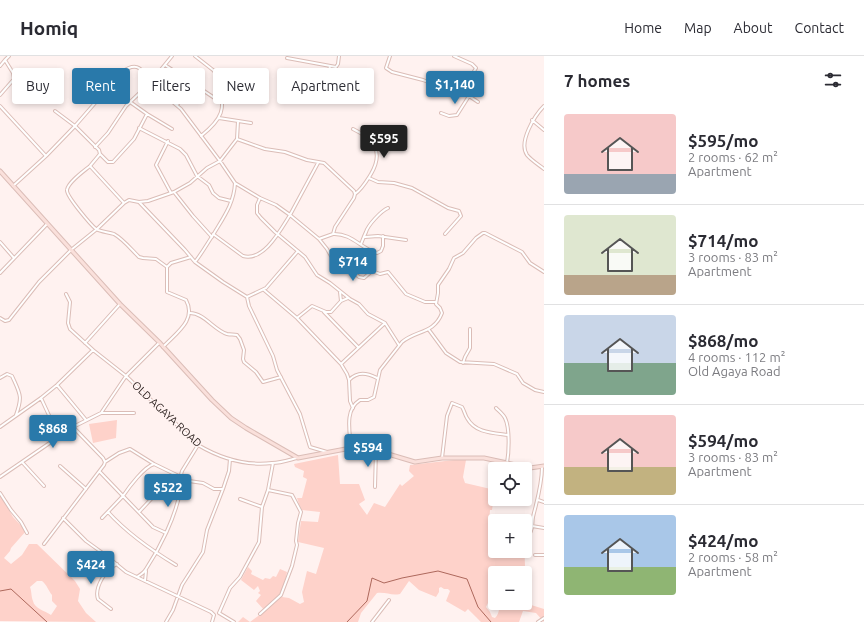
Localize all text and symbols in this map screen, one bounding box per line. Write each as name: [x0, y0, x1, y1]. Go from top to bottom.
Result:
text: Homiq: [20, 17, 78, 39]
text: Home: [624, 20, 662, 36]
text: Map: [684, 20, 712, 36]
text: About: [734, 20, 773, 36]
text: Contact: [795, 20, 844, 36]
chip: Buy: [12, 68, 64, 104]
chip: Rent: [72, 68, 130, 104]
chip: Filters: [138, 68, 205, 104]
chip: New: [213, 68, 269, 104]
chip: Apartment: [277, 68, 374, 104]
icon: filters: [822, 69, 844, 91]
pin: $1,140: [422, 71, 488, 105]
text: 7 homes: [564, 71, 630, 90]
text: $1,140: [435, 77, 475, 91]
pin: $595: [360, 125, 408, 159]
icon: home: [596, 130, 644, 178]
text: $595: [369, 131, 399, 145]
text: $595/mo: [688, 131, 758, 150]
text: 2 rooms · 62 m²: [688, 150, 778, 164]
text: Apartment: [688, 164, 752, 178]
icon: home: [596, 231, 644, 279]
text: $714/mo: [688, 231, 758, 250]
pin: $714: [329, 248, 377, 282]
text: 3 rooms · 83 m²: [688, 250, 778, 264]
text: $714: [338, 254, 368, 268]
text: Apartment: [688, 264, 752, 278]
icon: home: [596, 331, 644, 379]
text: $868/mo: [688, 331, 758, 350]
text: 4 rooms · 112 m²: [688, 350, 785, 364]
text: Old Agaya Road: [688, 364, 781, 378]
street label: OLD AGAYA ROAD: [130, 379, 204, 449]
pin: $868: [29, 415, 77, 449]
text: $868: [38, 421, 68, 435]
icon: home: [596, 431, 644, 479]
text: $594/mo: [688, 431, 758, 450]
pin: $594: [344, 434, 392, 468]
text: $594: [353, 440, 383, 454]
text: 3 rooms · 83 m²: [688, 450, 778, 464]
map controls: [488, 462, 532, 610]
button: locate: [488, 462, 532, 506]
text: Apartment: [688, 464, 752, 478]
pin: $522: [144, 474, 192, 508]
text: $522: [153, 480, 183, 494]
button: +: [488, 514, 532, 558]
icon: home: [596, 531, 644, 579]
text: $424/mo: [688, 531, 758, 550]
text: 2 rooms · 58 m²: [688, 550, 778, 564]
pin: $424: [67, 551, 115, 585]
text: $424: [76, 557, 106, 571]
text: Apartment: [688, 564, 752, 578]
button: −: [488, 566, 532, 610]

